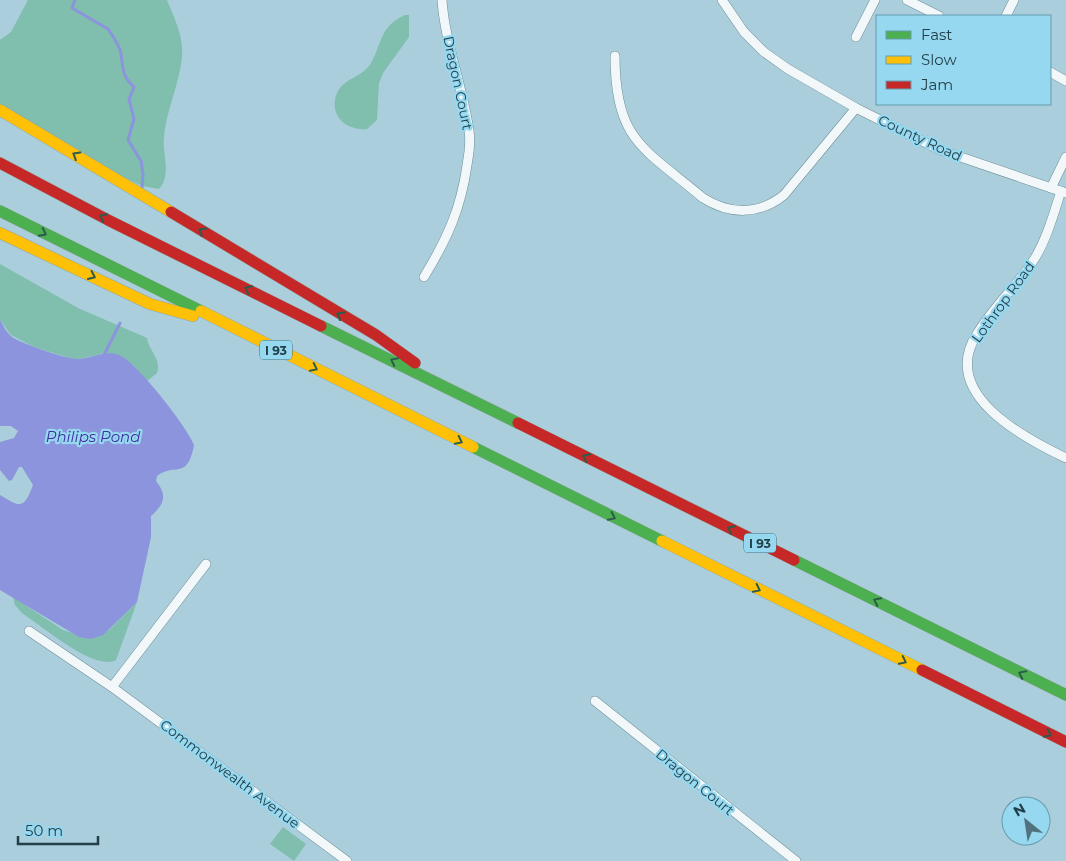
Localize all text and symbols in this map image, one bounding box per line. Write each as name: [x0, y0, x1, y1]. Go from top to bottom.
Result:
legend: [876, 15, 1051, 105]
text: Fast: [921, 25, 952, 44]
street label: Dragon Court: [439, 34, 477, 132]
text: Slow: [921, 50, 957, 69]
text: Jam: [920, 75, 953, 94]
street label: County Road: [875, 111, 965, 165]
one-way arrow: [72, 151, 81, 161]
one-way arrow: [99, 213, 108, 223]
one-way arrow: [38, 227, 47, 237]
one-way arrow: [198, 227, 207, 237]
street label: Lothrop Road: [967, 258, 1039, 346]
one-way arrow: [87, 270, 96, 280]
one-way arrow: [245, 285, 254, 295]
one-way arrow: [337, 312, 346, 322]
road number: I 93: [260, 340, 292, 360]
one-way arrow: [390, 357, 399, 368]
one-way arrow: [309, 362, 318, 372]
water label: Philips Pond: [46, 427, 141, 446]
one-way arrow: [454, 435, 463, 445]
one-way arrow: [582, 453, 591, 463]
one-way arrow: [607, 511, 616, 521]
one-way arrow: [727, 525, 736, 535]
road number: I 93: [744, 534, 776, 552]
one-way arrow: [752, 583, 761, 593]
one-way arrow: [873, 597, 882, 607]
one-way arrow: [898, 655, 907, 665]
one-way arrow: [1019, 670, 1028, 680]
street label: Commonwealth Avenue: [157, 716, 303, 832]
one-way arrow: [1043, 727, 1052, 737]
street label: Dragon Court: [652, 745, 738, 819]
north arrow: [1001, 796, 1051, 846]
text: N: [1010, 799, 1029, 820]
scale bar: [18, 814, 98, 846]
text: 50 m: [25, 821, 63, 840]

